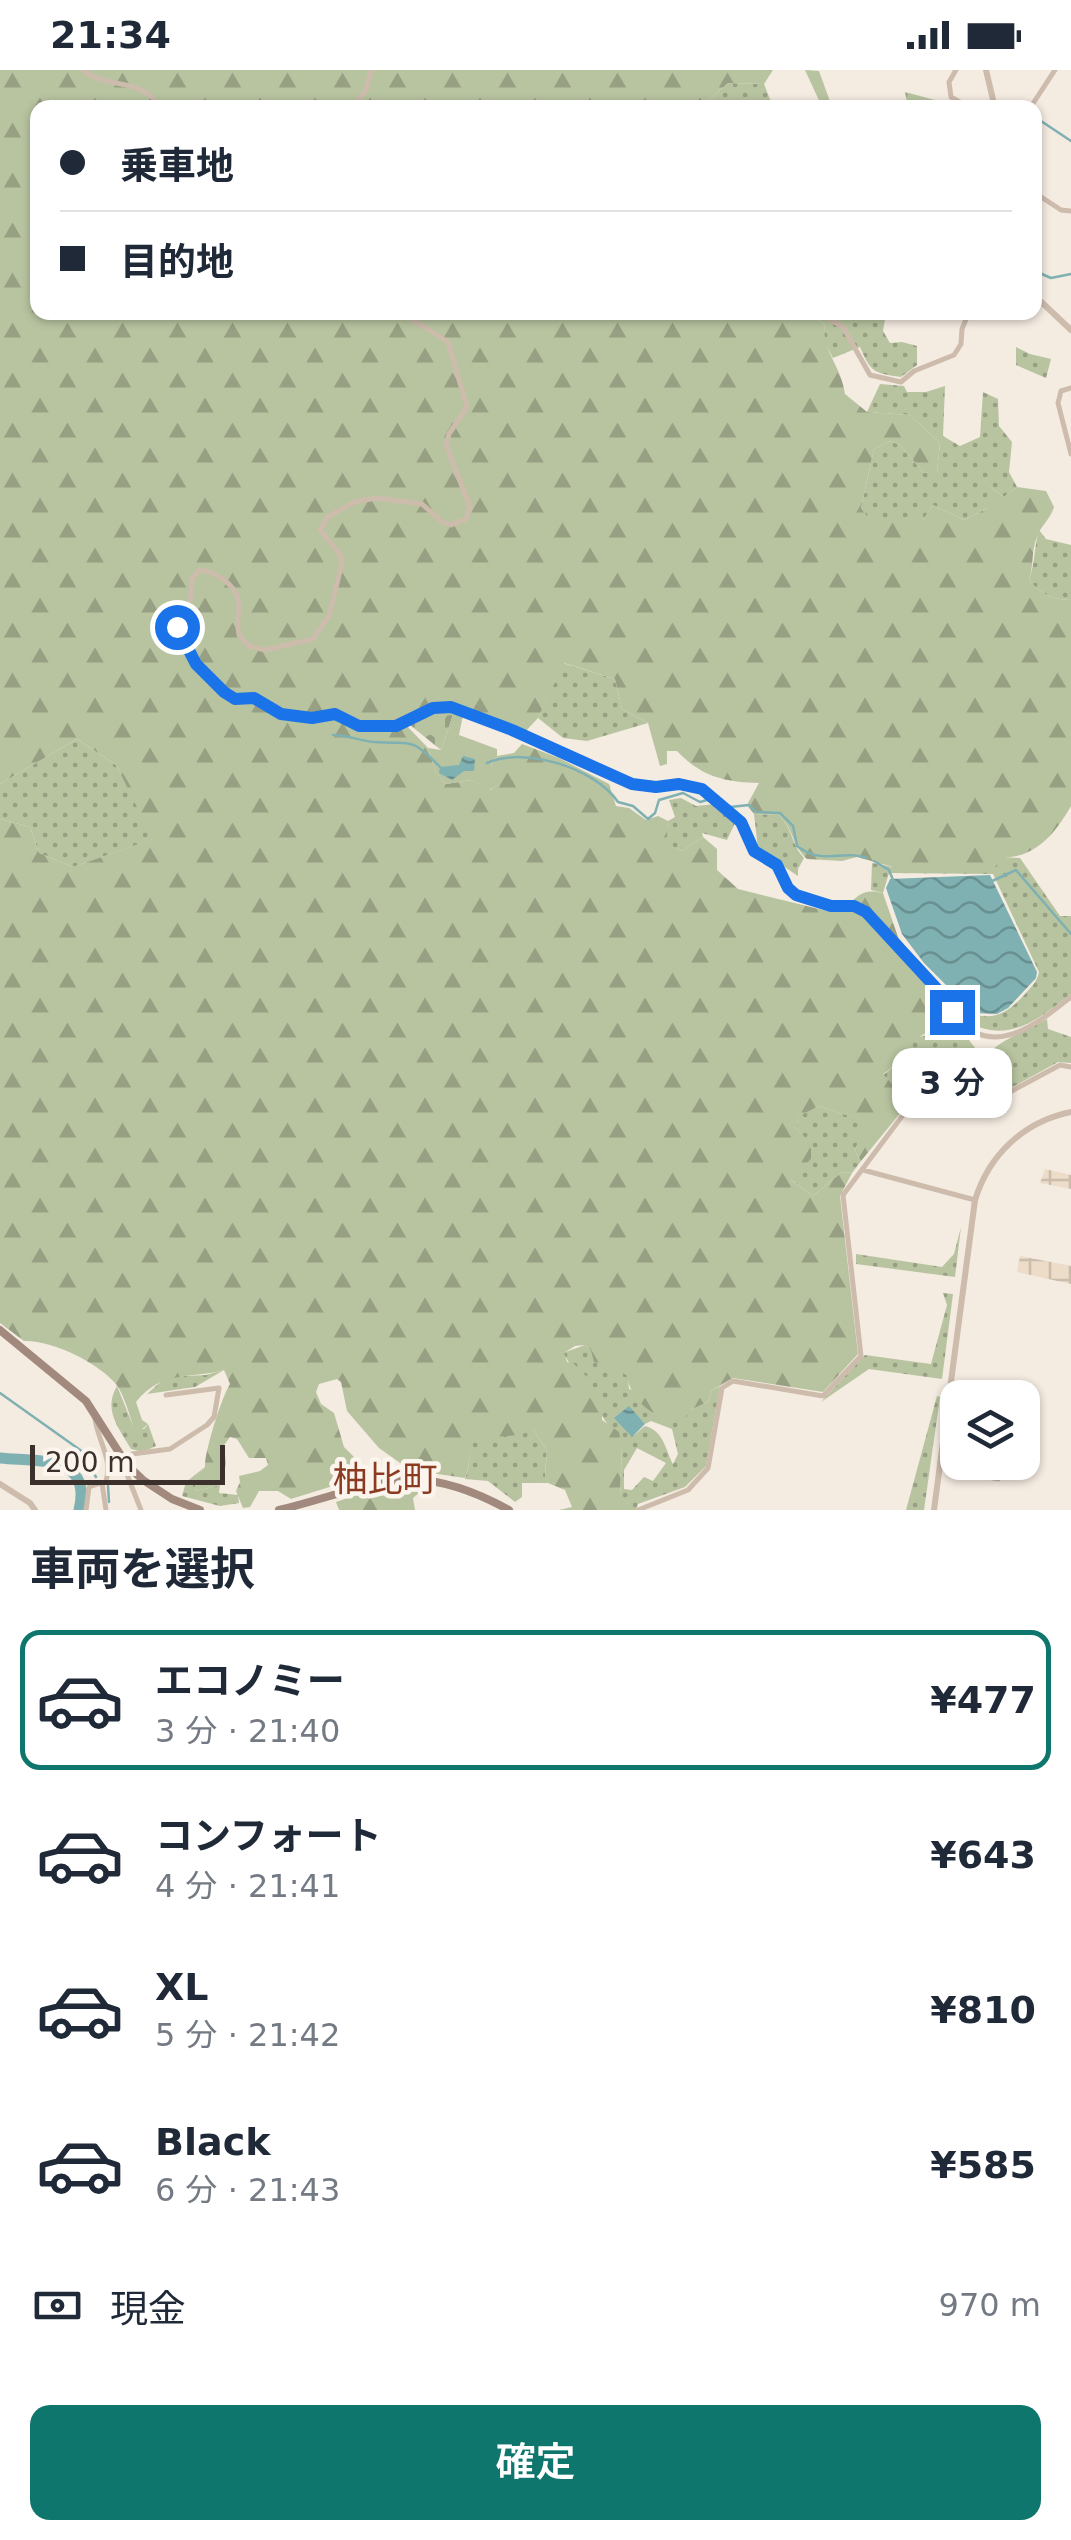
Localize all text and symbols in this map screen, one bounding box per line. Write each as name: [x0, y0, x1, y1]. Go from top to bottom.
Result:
text: 21:34: [50, 13, 171, 57]
text: 乗車地: [120, 144, 234, 188]
text: 目的地: [120, 240, 234, 284]
route start: [155, 605, 200, 650]
route end: [930, 990, 975, 1035]
callout: 3 分: [892, 1047, 1012, 1117]
text: 3 分: [919, 1064, 985, 1102]
map controls: [940, 1380, 1040, 1480]
button: layers: [940, 1380, 1040, 1480]
scale bar: [30, 1440, 225, 1484]
text: 200 m: [45, 1446, 135, 1479]
district label: 柚比町: [332, 1459, 438, 1499]
text: 車両を選択: [30, 1543, 255, 1596]
icon: car: [35, 1655, 125, 1745]
text: エコノミー: [155, 1659, 345, 1703]
text: ¥477: [930, 1678, 1036, 1722]
text: 3 分 · 21:40: [155, 1712, 340, 1750]
icon: car: [35, 1810, 125, 1900]
text: コンフォート: [155, 1814, 382, 1858]
text: ¥643: [930, 1833, 1036, 1877]
text: 4 分 · 21:41: [155, 1867, 340, 1905]
icon: car: [35, 1965, 125, 2055]
text: XL: [155, 1965, 209, 2009]
text: ¥810: [930, 1988, 1036, 2032]
text: 5 分 · 21:42: [155, 2016, 340, 2054]
icon: car: [35, 2120, 125, 2210]
text: Black: [155, 2120, 270, 2164]
text: ¥585: [930, 2143, 1036, 2187]
text: 6 分 · 21:43: [155, 2171, 340, 2209]
icon: cash: [30, 2278, 85, 2333]
text: 970 m: [939, 2286, 1041, 2324]
text: 現金: [110, 2287, 186, 2331]
button: 確定: [30, 2405, 1041, 2520]

